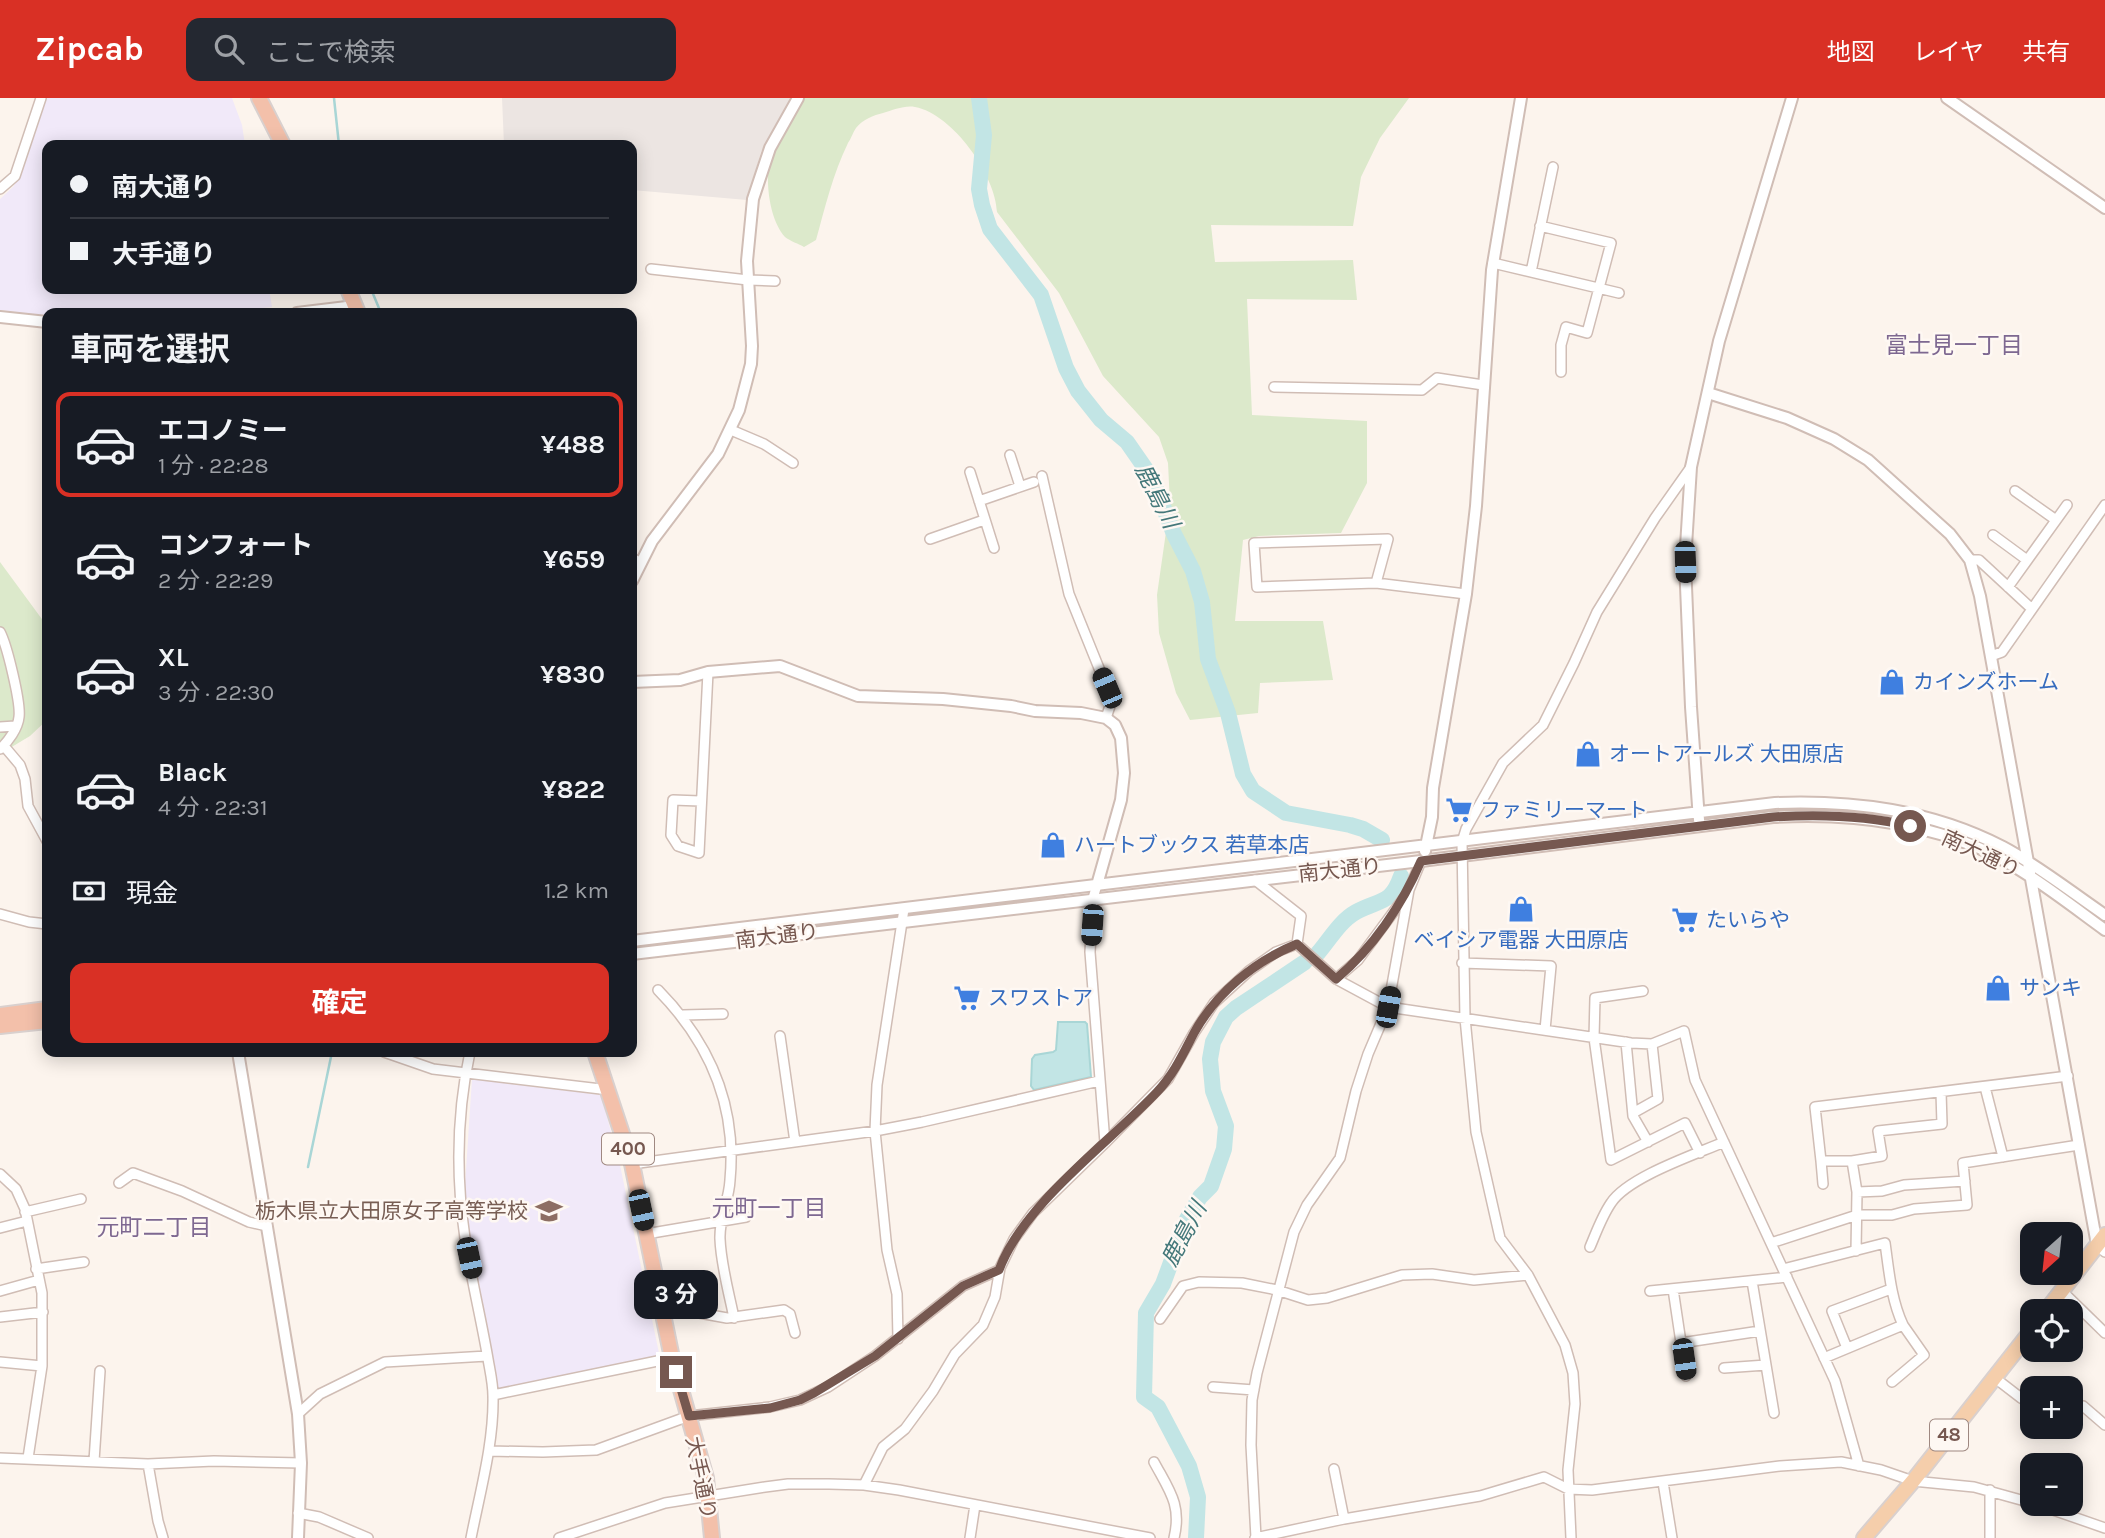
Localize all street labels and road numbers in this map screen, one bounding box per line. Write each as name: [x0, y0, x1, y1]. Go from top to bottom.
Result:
street label: 南大通り: [1938, 825, 2024, 883]
street label: 南大通り: [1297, 854, 1383, 886]
street label: 南大通り: [734, 919, 820, 953]
road number: 400: [602, 1134, 654, 1164]
road number: 48: [1930, 1420, 1968, 1450]
street label: 大手通り: [681, 1434, 721, 1522]

